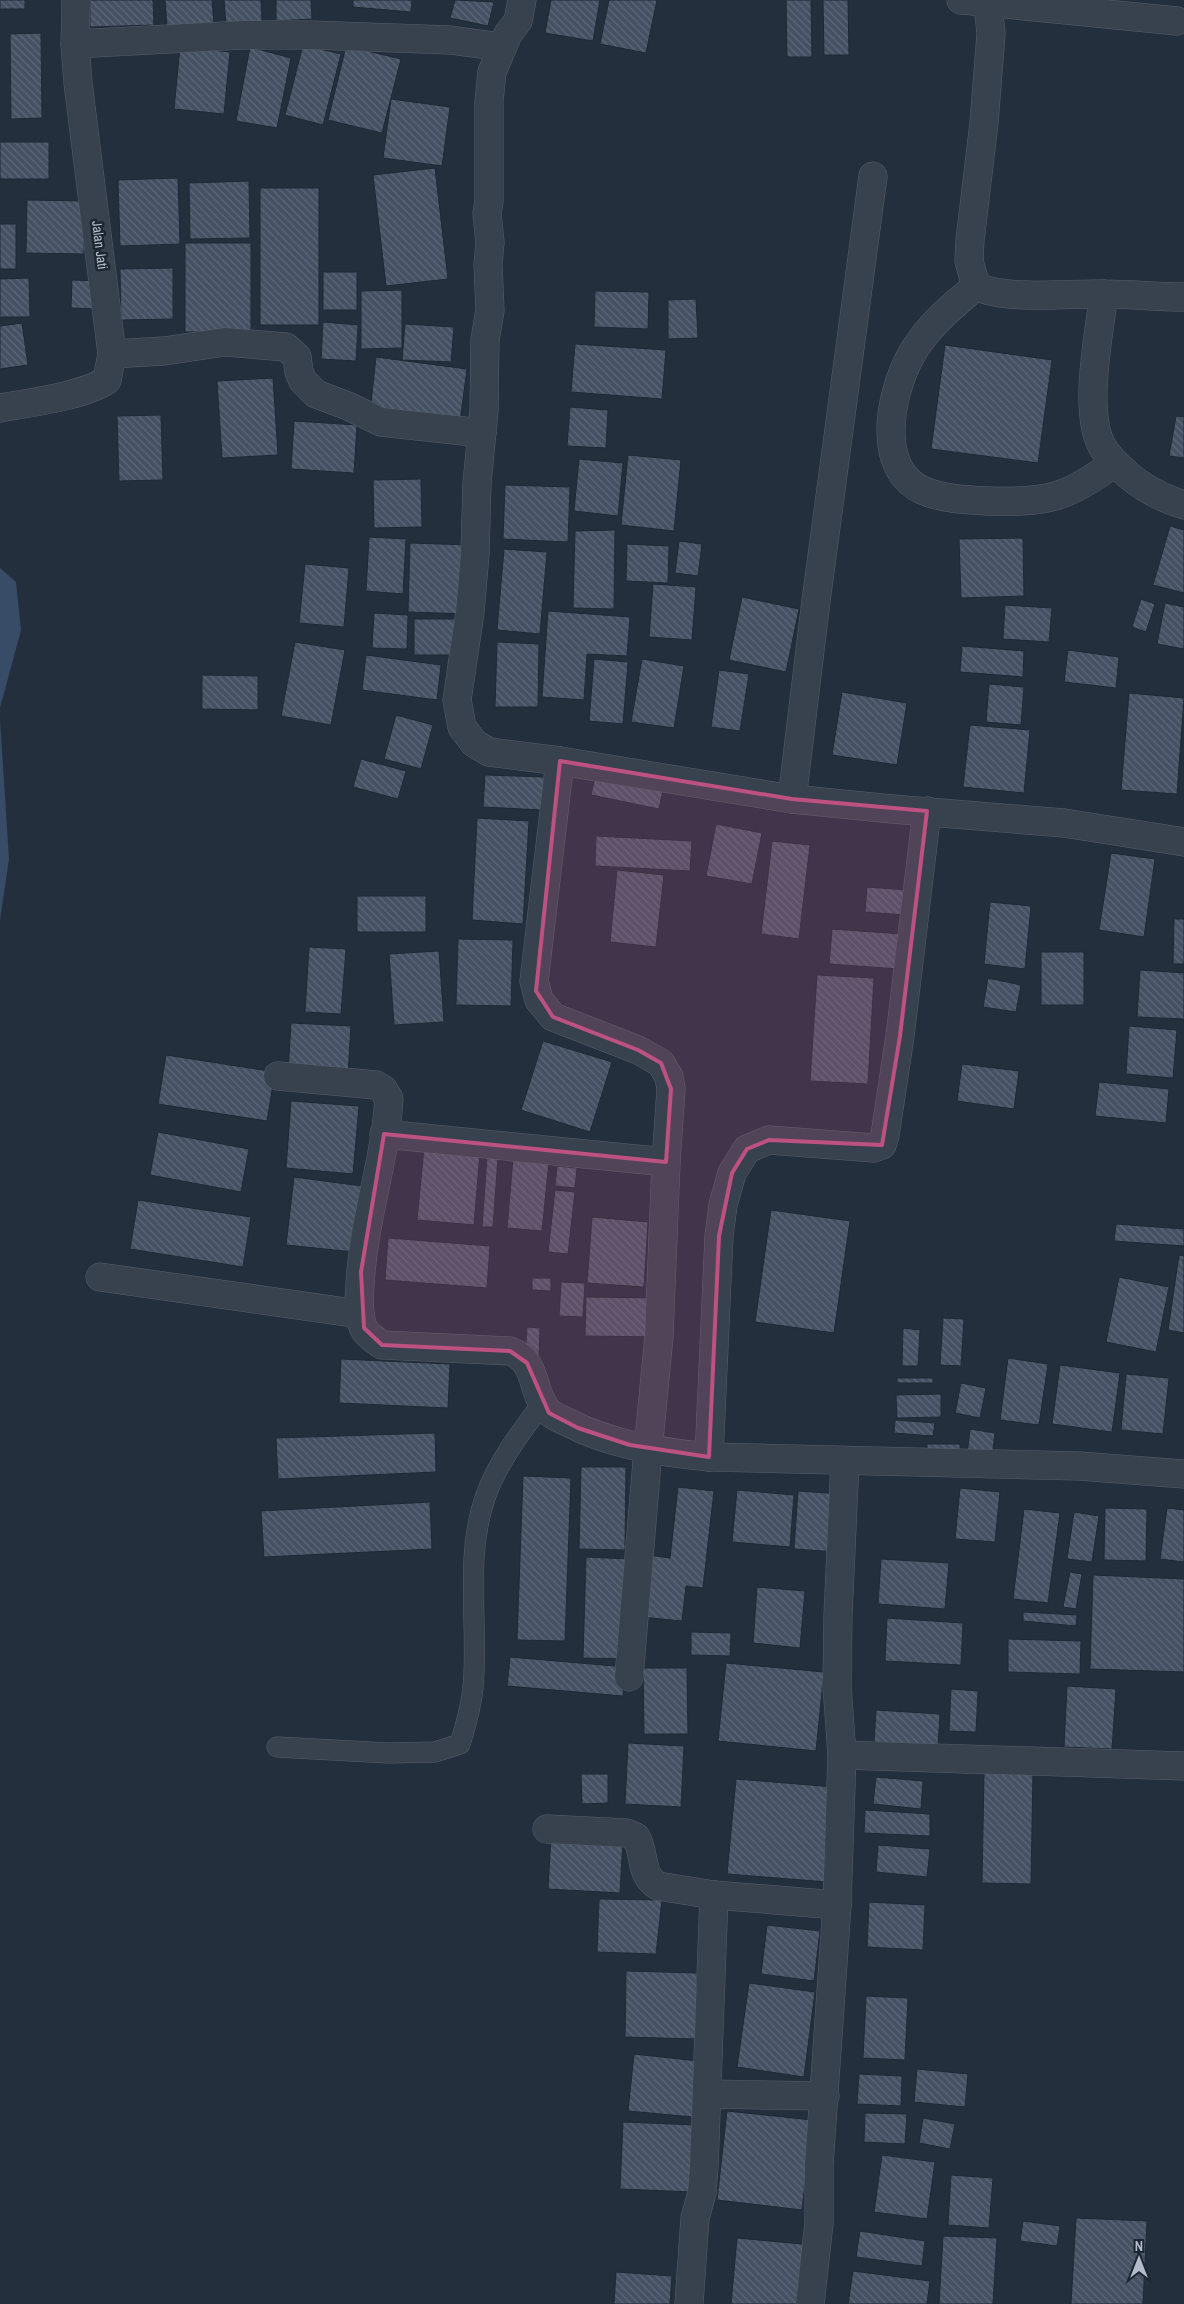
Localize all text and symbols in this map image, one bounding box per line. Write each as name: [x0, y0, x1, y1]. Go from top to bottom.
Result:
street label: Jalan Jati: [88, 220, 112, 270]
north arrow: [1114, 2234, 1164, 2284]
text: N: [1135, 2237, 1143, 2255]

